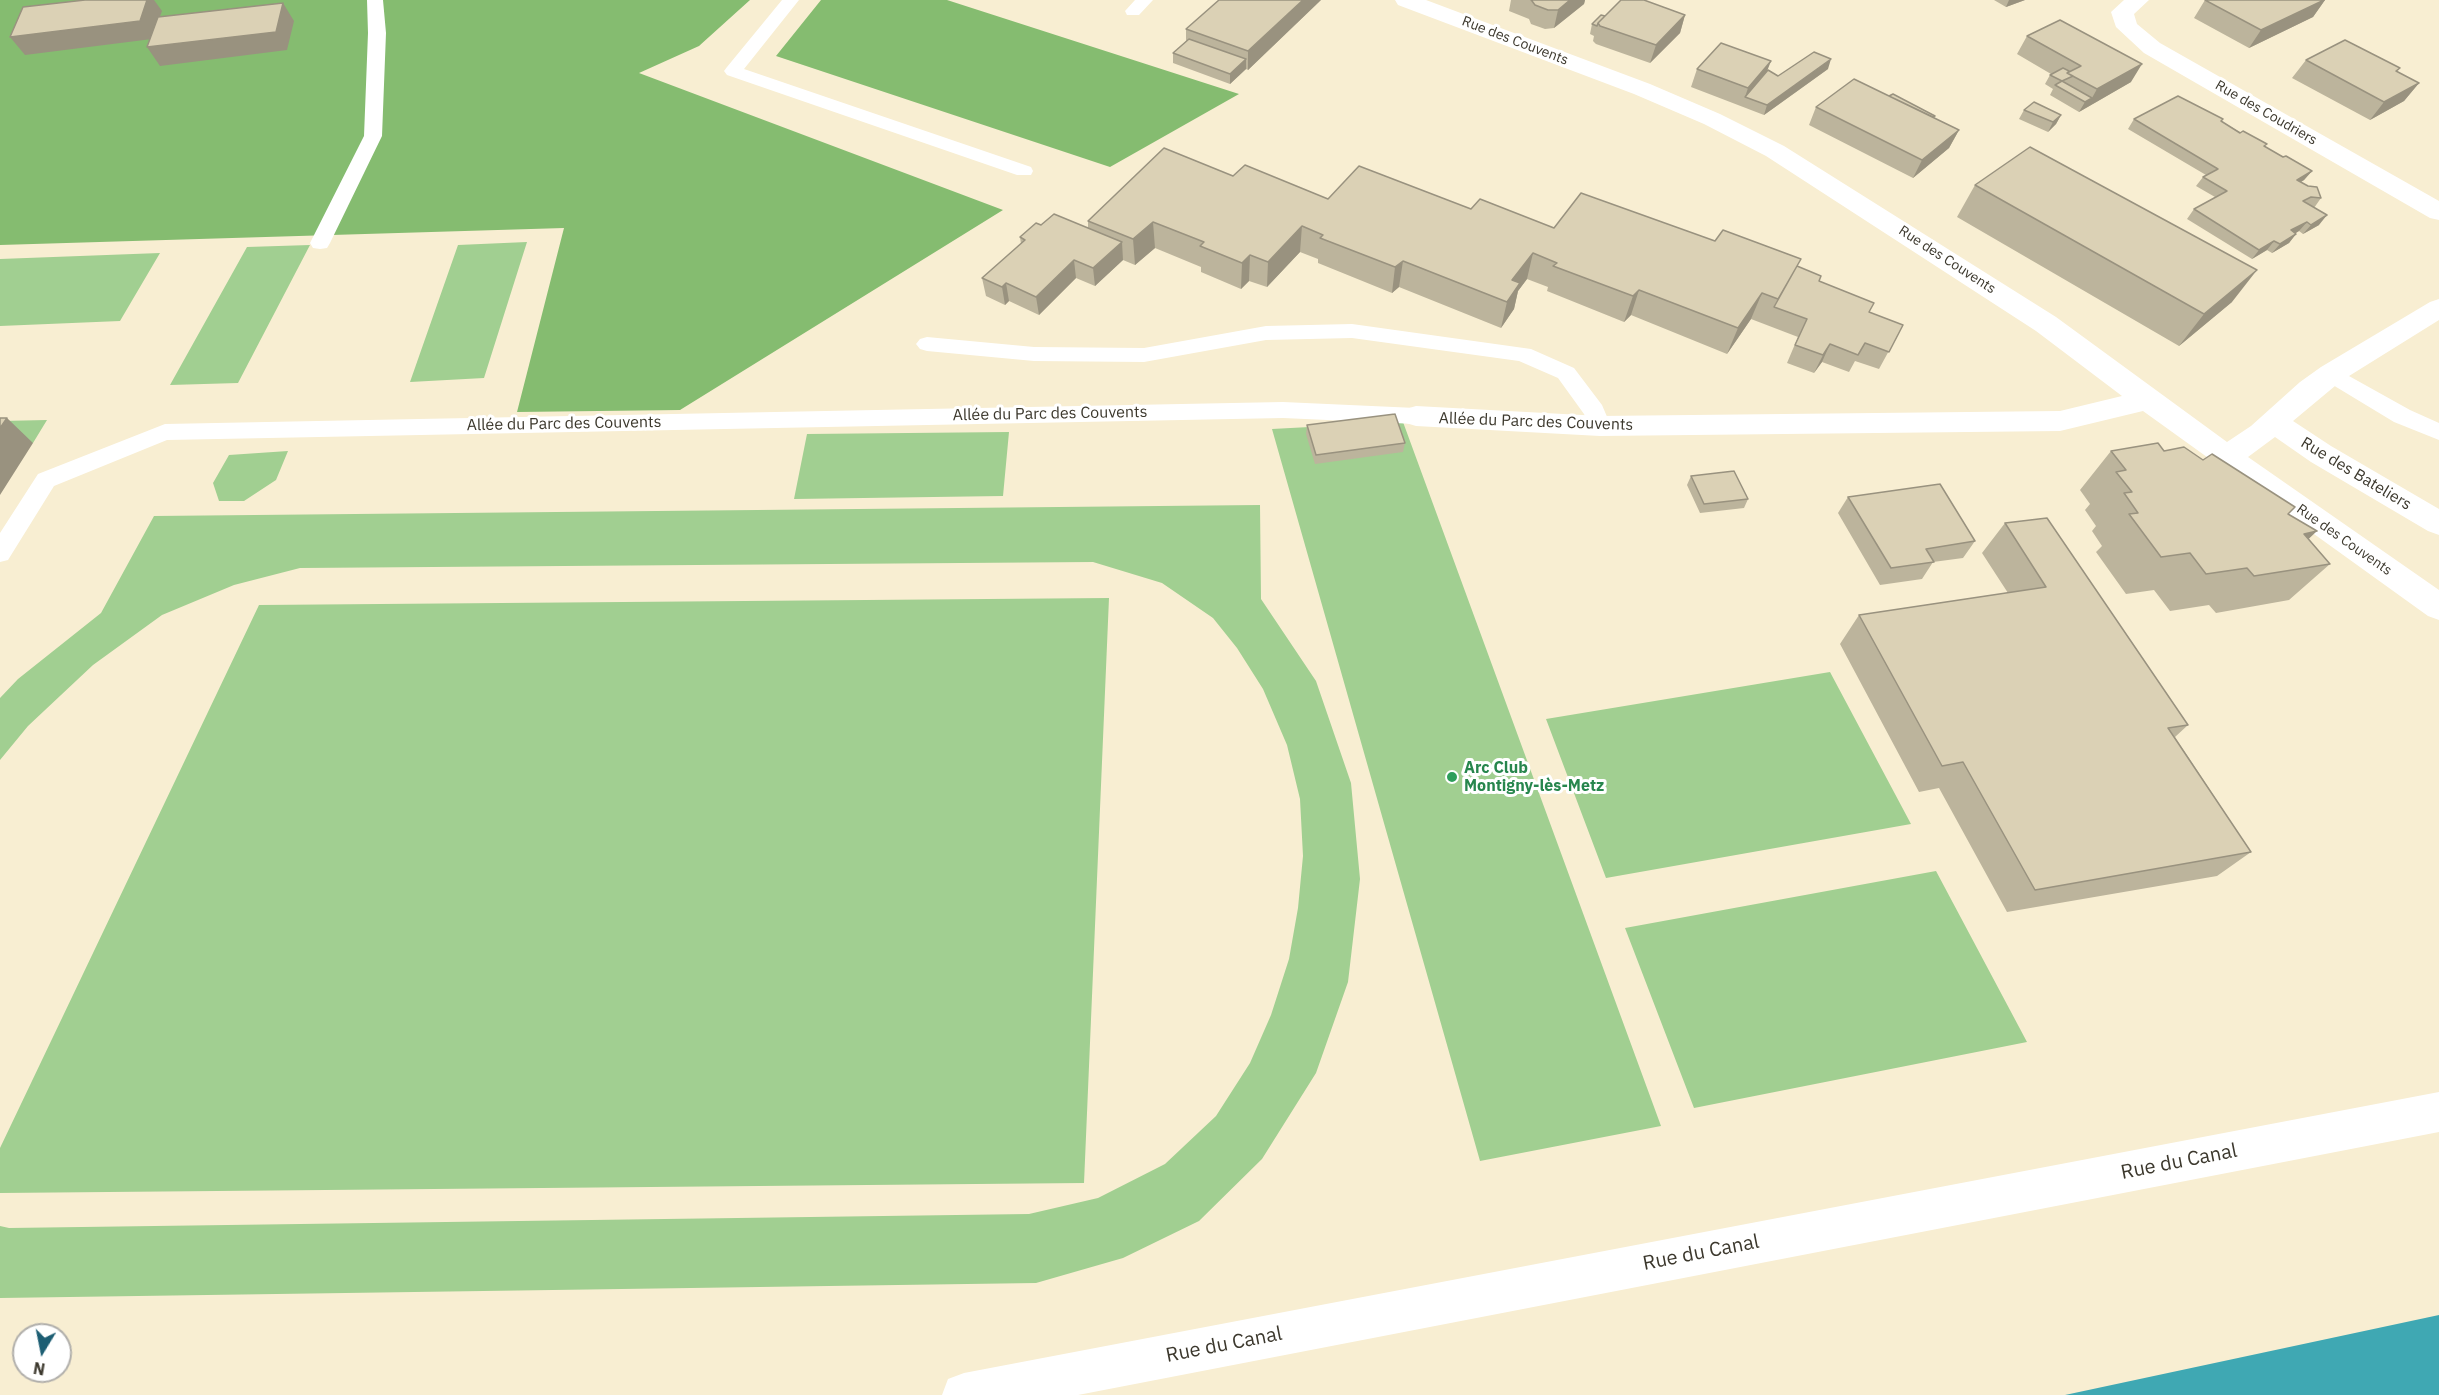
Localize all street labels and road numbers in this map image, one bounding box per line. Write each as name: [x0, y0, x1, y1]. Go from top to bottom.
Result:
street label: Rue des Couvents: [1459, 13, 1571, 69]
street label: Rue des Coudriers: [2212, 77, 2320, 149]
street label: Rue des Couvents: [1895, 222, 1999, 298]
street label: Allée du Parc des Couvents: [952, 403, 1148, 425]
street label: Allée du Parc des Couvents: [1438, 409, 1634, 435]
street label: Allée du Parc des Couvents: [466, 413, 662, 435]
street label: Rue des Bateliers: [2297, 433, 2415, 515]
street label: Rue des Couvents: [2293, 501, 2395, 579]
street label: Rue du Canal: [2119, 1139, 2239, 1185]
street label: Rue du Canal: [1641, 1230, 1761, 1276]
street label: Rue du Canal: [1164, 1322, 1284, 1368]

